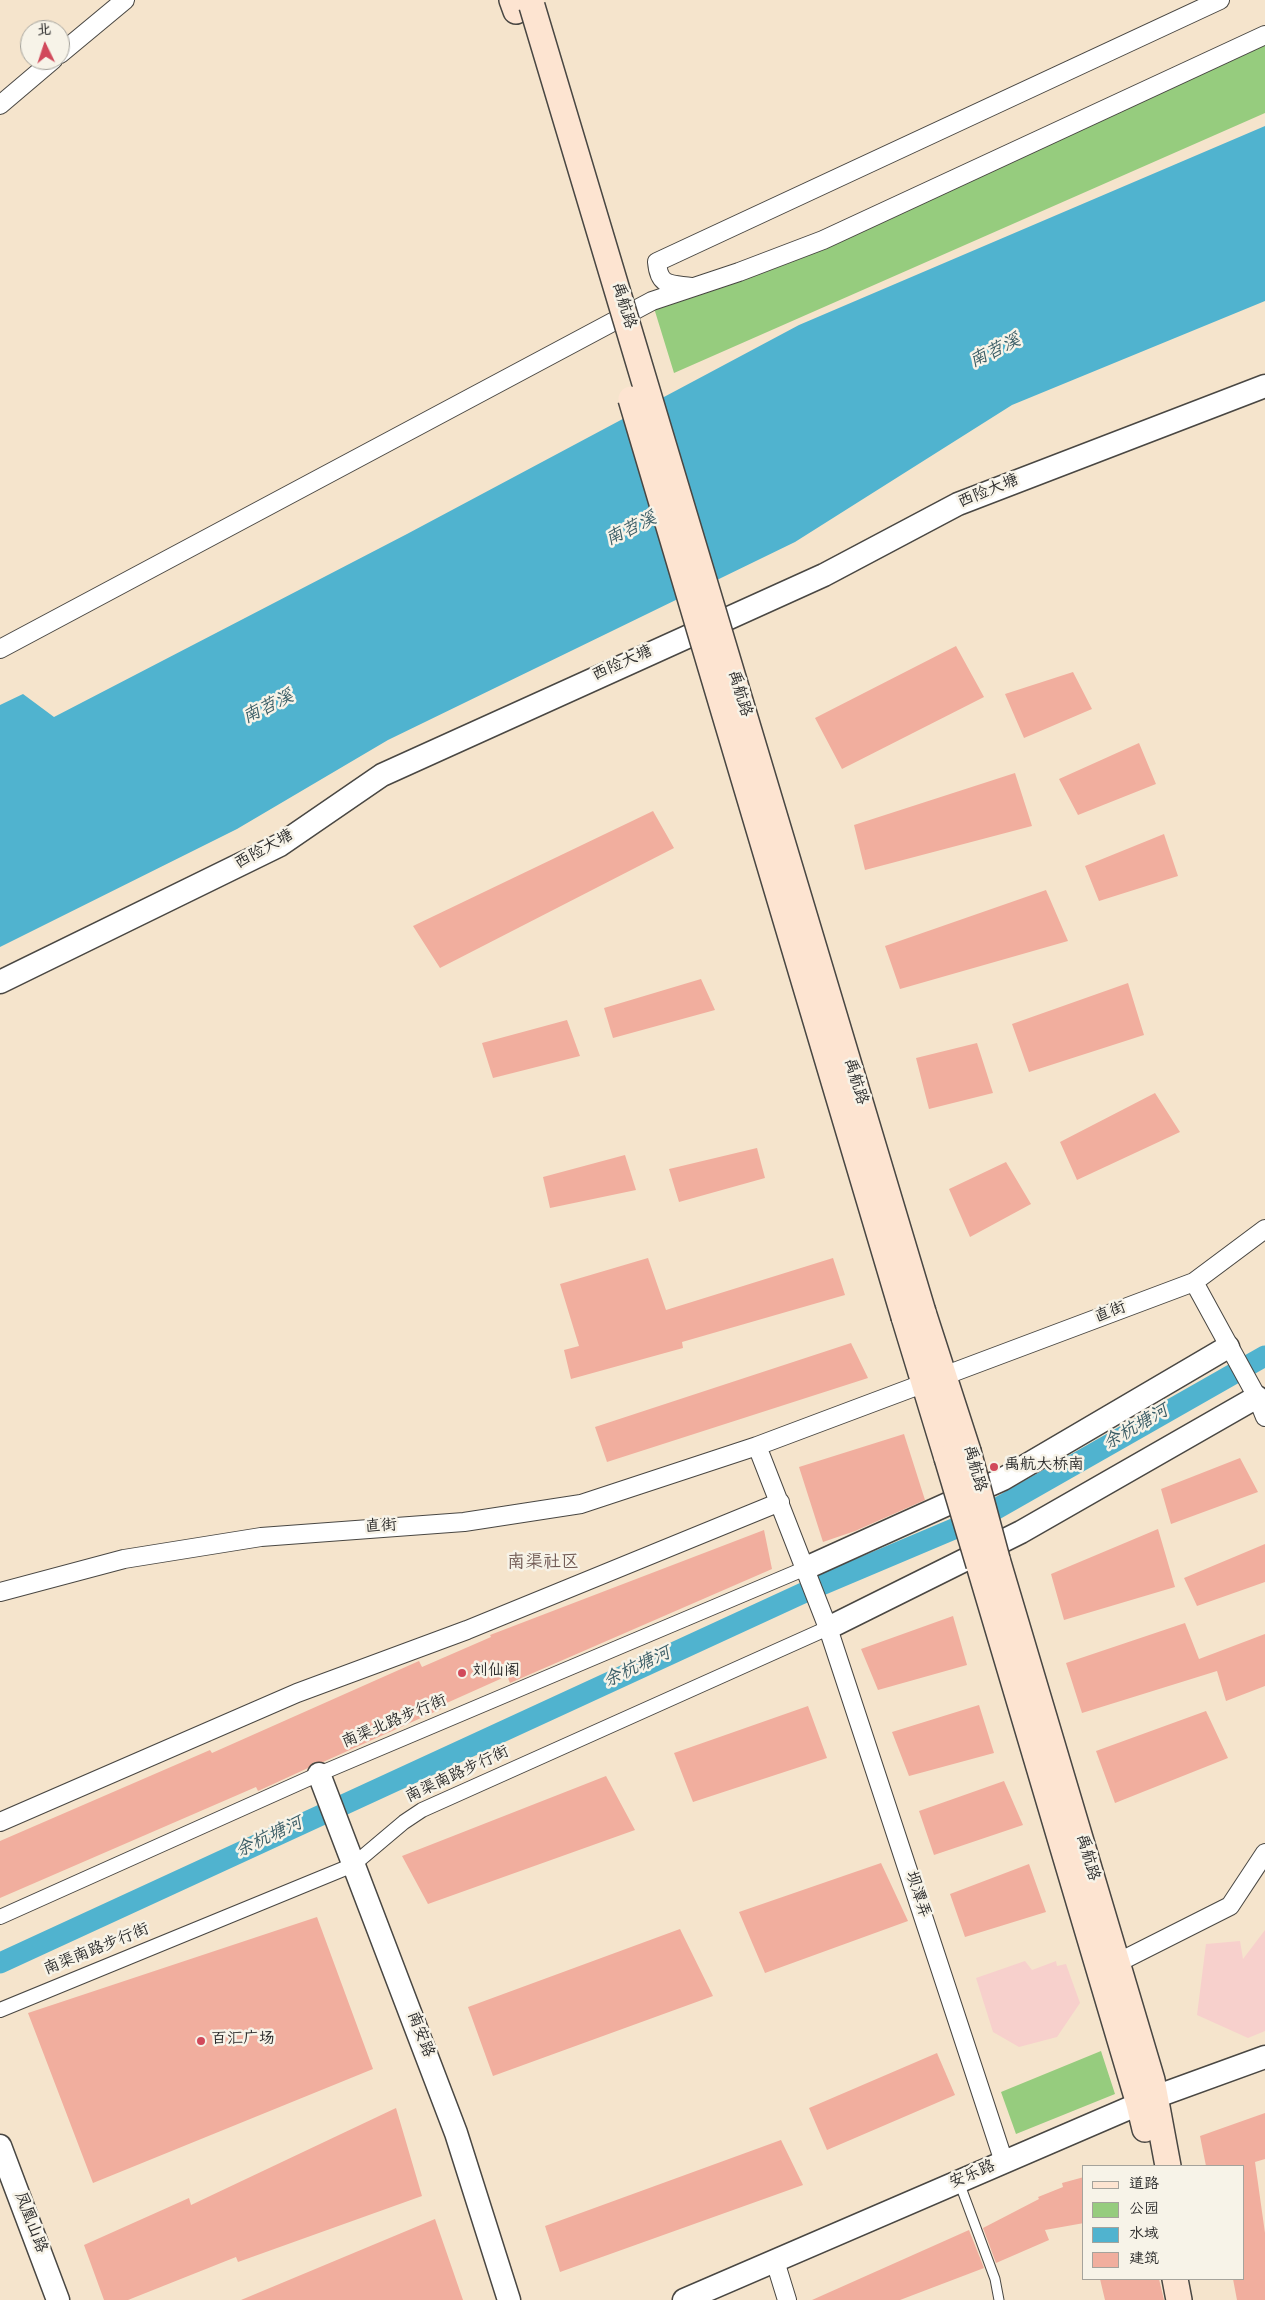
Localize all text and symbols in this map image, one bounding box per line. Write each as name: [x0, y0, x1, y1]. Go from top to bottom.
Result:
north arrow: [20, 20, 70, 70]
text: 北: [36, 21, 52, 41]
street label: 禹航路: [606, 280, 638, 332]
water label: 南苕溪: [967, 331, 1025, 375]
street label: 西险大塘: [956, 472, 1022, 514]
water label: 南苕溪: [603, 509, 661, 553]
street label: 西险大塘: [590, 643, 656, 687]
street label: 禹航路: [722, 668, 754, 720]
water label: 南苕溪: [240, 687, 298, 731]
street label: 西险大塘: [232, 827, 298, 875]
street label: 禹航路: [838, 1056, 870, 1108]
street label: 直街: [1093, 1299, 1129, 1329]
water label: 余杭塘河: [1100, 1402, 1174, 1456]
street label: 禹航路: [958, 1443, 988, 1495]
place label: 禹航大桥南: [1004, 1457, 1084, 1477]
marker: 禹航大桥南: [988, 1461, 1000, 1473]
street label: 直街: [364, 1517, 398, 1539]
district label: 南渠社区: [507, 1554, 579, 1576]
water label: 余杭塘河: [601, 1644, 675, 1694]
place label: 刘仙阁: [472, 1663, 520, 1683]
marker: 刘仙阁: [456, 1667, 468, 1679]
street label: 南渠北路步行街: [340, 1692, 450, 1754]
street label: 南渠南路步行街: [403, 1744, 513, 1808]
water label: 余杭塘河: [233, 1814, 307, 1864]
street label: 禹航路: [1070, 1832, 1102, 1884]
street label: 坝潭弄: [899, 1869, 933, 1921]
street label: 南渠南路步行街: [41, 1921, 153, 1981]
street label: 南安路: [401, 2009, 437, 2061]
place label: 百汇广场: [211, 2031, 275, 2051]
marker: 百汇广场: [195, 2035, 207, 2047]
street label: 安乐路: [947, 2158, 999, 2194]
legend: [1082, 2165, 1245, 2280]
text: 道路: [1129, 2174, 1159, 2196]
street label: 凤凰山路: [9, 2190, 49, 2256]
text: 公园: [1129, 2199, 1159, 2221]
text: 水域: [1129, 2224, 1159, 2246]
text: 建筑: [1129, 2249, 1159, 2271]

